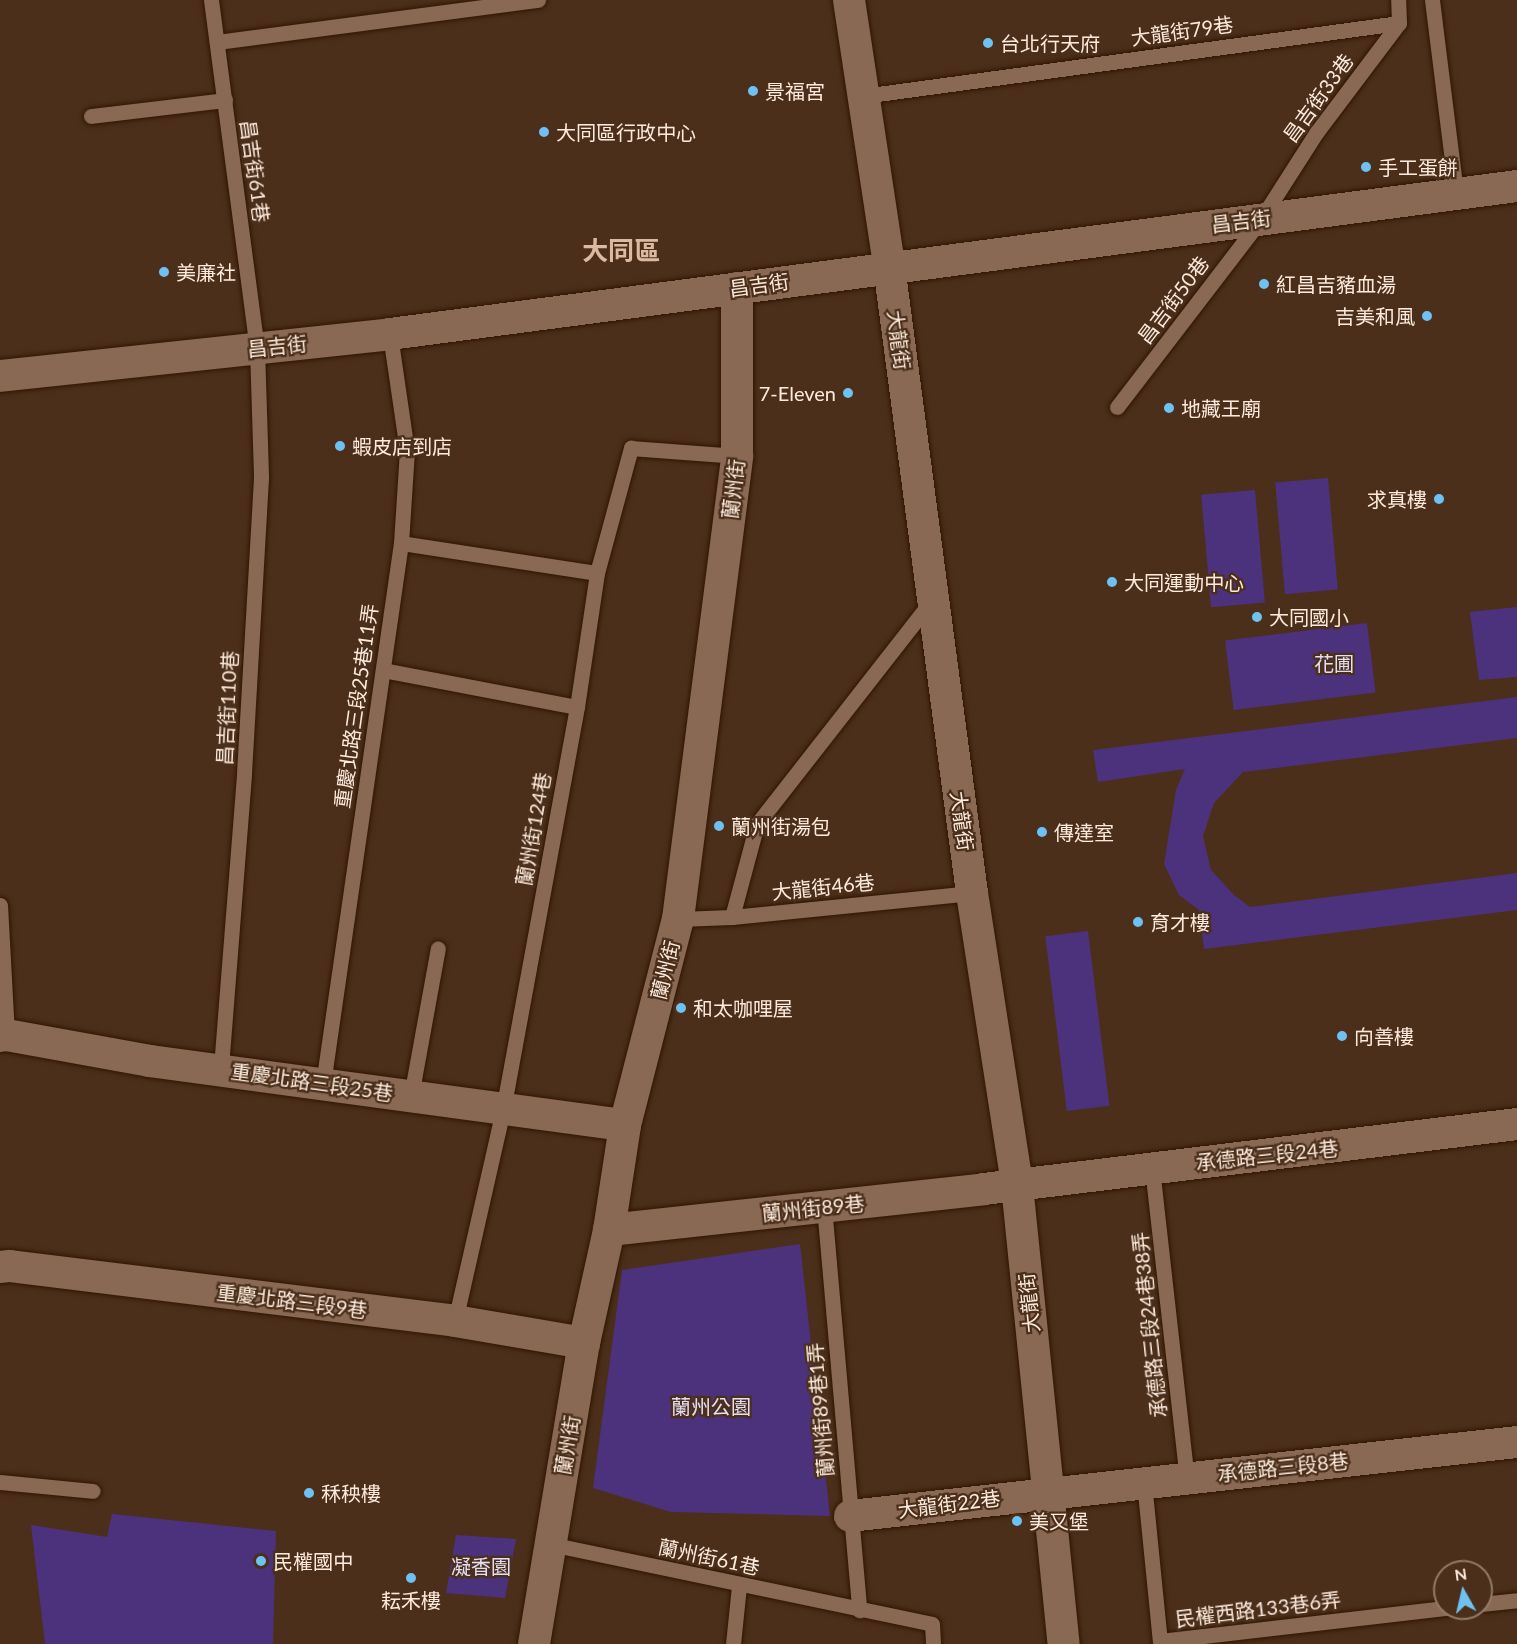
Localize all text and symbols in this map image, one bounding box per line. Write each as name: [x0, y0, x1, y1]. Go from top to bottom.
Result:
street label: 大龍街79巷: [1129, 12, 1235, 50]
place label: 台北行天府: [1000, 31, 1100, 55]
marker: 台北行天府: [981, 36, 995, 50]
street label: 昌吉街33巷: [1278, 49, 1358, 147]
place label: 景福宮: [765, 79, 825, 103]
marker: 景福宮: [746, 84, 760, 98]
street label: 昌吉街61巷: [236, 118, 274, 224]
place label: 大同區行政中心: [556, 120, 696, 144]
marker: 大同區行政中心: [537, 125, 551, 139]
place label: 手工蛋餅: [1378, 155, 1458, 179]
marker: 手工蛋餅: [1359, 160, 1373, 174]
street label: 昌吉街: [1210, 205, 1272, 237]
district label: 大同區: [582, 235, 660, 267]
street label: 昌吉街50巷: [1132, 252, 1214, 348]
place label: 美廉社: [176, 260, 236, 284]
marker: 美廉社: [157, 265, 171, 279]
street label: 昌吉街: [728, 269, 790, 301]
place label: 紅昌吉豬血湯: [1276, 272, 1396, 296]
marker: 紅昌吉豬血湯: [1257, 277, 1271, 291]
place label: 吉美和風: [1335, 304, 1415, 328]
street label: 大龍街: [883, 309, 915, 371]
marker: 吉美和風: [1420, 309, 1434, 323]
street label: 昌吉街: [246, 331, 308, 361]
place label: 7-Eleven: [759, 381, 836, 405]
marker: 7-Eleven: [841, 386, 855, 400]
place label: 地藏王廟: [1181, 396, 1261, 420]
marker: 地藏王廟: [1162, 401, 1176, 415]
place label: 蝦皮店到店: [352, 434, 452, 458]
marker: 蝦皮店到店: [333, 439, 347, 453]
street label: 蘭州街: [717, 458, 749, 520]
place label: 求真樓: [1367, 487, 1427, 511]
marker: 求真樓: [1432, 492, 1446, 506]
place label: 大同運動中心: [1124, 570, 1244, 594]
marker: 大同運動中心: [1105, 575, 1119, 589]
street label: 重慶北路三段25巷11弄: [330, 602, 382, 810]
place label: 大同國小: [1269, 605, 1349, 629]
marker: 大同國小: [1250, 610, 1264, 624]
street label: 昌吉街110巷: [212, 650, 242, 766]
park label: 花圃: [1314, 651, 1354, 675]
street label: 蘭州街124巷: [511, 770, 555, 888]
street label: 大龍街: [946, 790, 978, 852]
place label: 蘭州街湯包: [731, 814, 831, 838]
marker: 蘭州街湯包: [712, 819, 726, 833]
place label: 傳達室: [1054, 820, 1114, 844]
marker: 傳達室: [1035, 825, 1049, 839]
street label: 大龍街46巷: [770, 870, 876, 904]
place label: 育才樓: [1150, 910, 1210, 934]
marker: 育才樓: [1131, 915, 1145, 929]
street label: 蘭州街: [646, 938, 684, 1002]
place label: 和太咖哩屋: [693, 996, 793, 1020]
marker: 和太咖哩屋: [674, 1001, 688, 1015]
place label: 向善樓: [1354, 1024, 1414, 1048]
marker: 向善樓: [1335, 1029, 1349, 1043]
street label: 重慶北路三段25巷: [230, 1059, 394, 1105]
street label: 承德路三段24巷: [1195, 1136, 1339, 1174]
street label: 蘭州街89巷: [760, 1191, 866, 1225]
street label: 承德路三段24巷38弄: [1127, 1231, 1171, 1419]
street label: 大龍街: [1014, 1272, 1044, 1334]
street label: 重慶北路三段9巷: [215, 1280, 369, 1322]
street label: 蘭州街89巷1弄: [802, 1342, 838, 1478]
park label: 蘭州公園: [671, 1394, 751, 1418]
street label: 蘭州街: [550, 1413, 584, 1477]
street label: 承德路三段8巷: [1216, 1448, 1350, 1486]
place label: 秝秧樓: [321, 1481, 381, 1505]
marker: 秝秧樓: [302, 1486, 316, 1500]
street label: 大龍街22巷: [896, 1486, 1002, 1522]
place label: 美又堡: [1029, 1509, 1089, 1533]
marker: 美又堡: [1010, 1514, 1024, 1528]
street label: 蘭州街61巷: [656, 1535, 762, 1579]
place label: 民權國中: [273, 1549, 353, 1573]
marker: 民權國中: [254, 1554, 268, 1568]
park label: 凝香園: [451, 1554, 511, 1578]
north arrow: [1433, 1560, 1493, 1620]
text: N: [1453, 1563, 1468, 1584]
marker: 耘禾樓: [404, 1571, 418, 1585]
street label: 民權西路133巷6弄: [1174, 1587, 1342, 1631]
place label: 耘禾樓: [381, 1588, 441, 1612]

